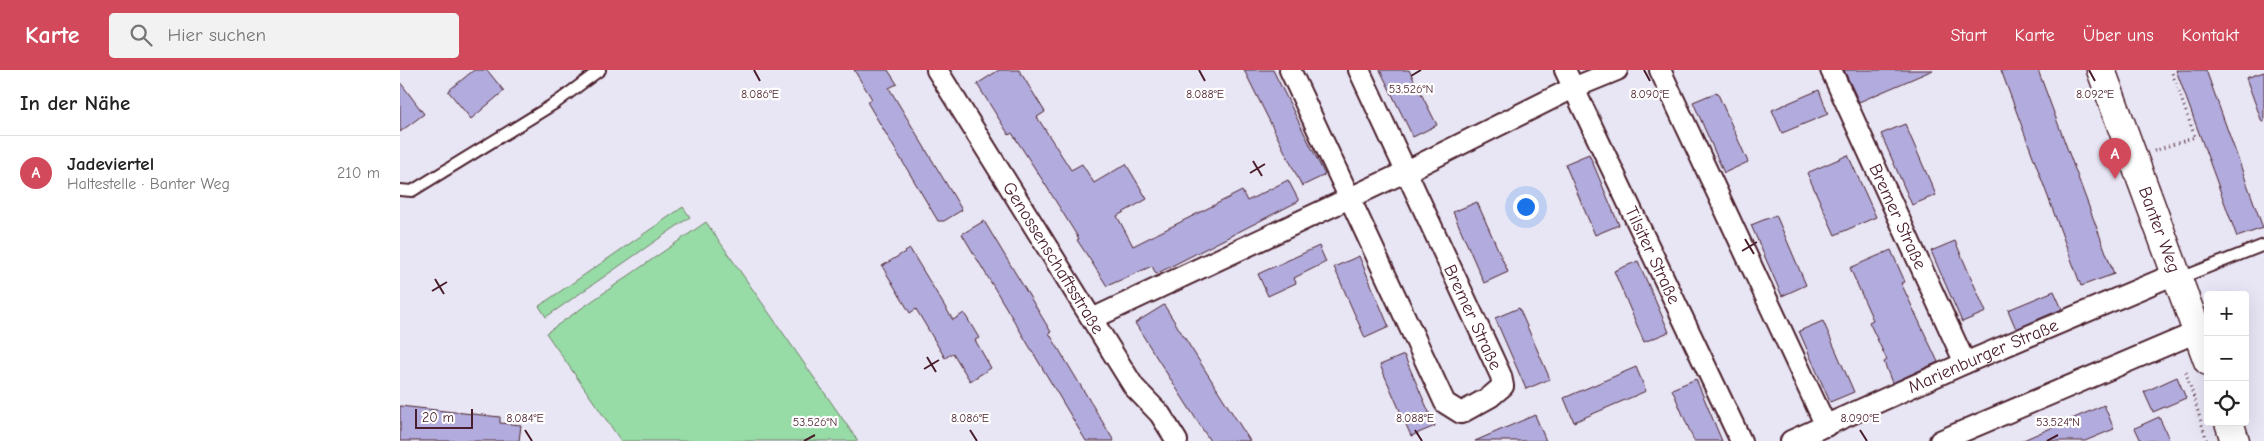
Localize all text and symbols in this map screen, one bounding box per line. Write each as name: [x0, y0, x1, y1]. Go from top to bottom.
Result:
search box: [109, 13, 459, 58]
text: Karte: [25, 21, 79, 49]
icon: search: [127, 21, 155, 49]
text: Hier suchen: [167, 24, 266, 46]
text: Start: [1950, 25, 1987, 46]
text: Karte: [2015, 25, 2055, 46]
text: Über uns: [2083, 25, 2154, 46]
text: Kontakt: [2182, 25, 2239, 46]
text: 53.526°N: [1389, 82, 1433, 96]
text: 8.086°E: [741, 87, 779, 101]
text: 8.088°E: [1186, 87, 1224, 101]
text: 8.090°E: [1630, 87, 1670, 101]
text: 8.092°E: [2076, 87, 2114, 101]
text: In der Nähe: [20, 91, 130, 115]
pin: A: [2099, 138, 2131, 179]
text: Jadeviertel: [67, 153, 154, 175]
street label: Bremer Straße: [1864, 161, 1931, 273]
text: A: [32, 164, 40, 182]
text: 210 m: [337, 164, 380, 182]
text: Haltestelle · Banter Weg: [67, 175, 230, 193]
street label: Genossenschaftsstraße: [998, 178, 1108, 338]
street label: Banter Weg: [2134, 184, 2185, 276]
your location: [1513, 194, 1539, 220]
street label: Tilsiter Straße: [1620, 203, 1685, 308]
street label: Bremer Straße: [1439, 261, 1506, 373]
map controls: [2204, 291, 2249, 426]
button: +: [2204, 291, 2249, 336]
street label: Marienburger Straße: [1905, 315, 2061, 398]
button: −: [2204, 336, 2249, 381]
button: locate: [2204, 381, 2249, 426]
scale bar: [415, 406, 472, 429]
text: 20 m: [422, 409, 454, 426]
text: 8.084°E: [506, 411, 544, 425]
text: 8.086°E: [951, 411, 989, 425]
text: 8.088°E: [1396, 411, 1434, 425]
text: 8.090°E: [1840, 411, 1880, 425]
text: 53.526°N: [793, 415, 837, 429]
text: 53.524°N: [2036, 415, 2080, 429]

